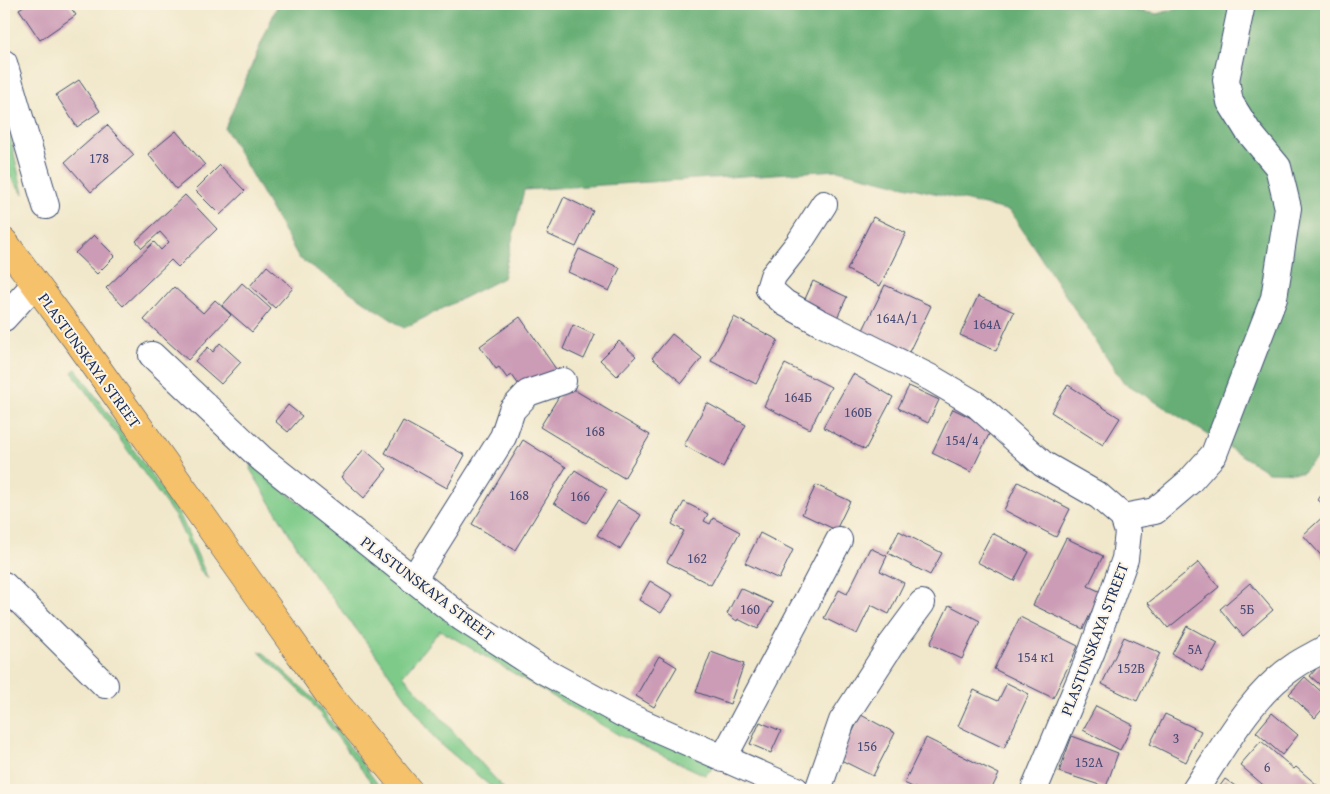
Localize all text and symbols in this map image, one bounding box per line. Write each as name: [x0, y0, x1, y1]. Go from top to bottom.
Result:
house number: 178: [89, 148, 109, 168]
street label: PLASTUNSKAYA STREET: [33, 287, 147, 433]
house number: 164А/1: [876, 308, 918, 328]
house number: 164А: [973, 314, 1002, 334]
house number: 164Б: [784, 387, 812, 407]
house number: 160Б: [844, 402, 872, 422]
house number: 168: [585, 421, 605, 441]
house number: 154/4: [945, 430, 979, 450]
house number: 168: [509, 485, 529, 505]
house number: 166: [570, 486, 590, 506]
street label: PLASTUNSKAYA STREET: [356, 530, 500, 646]
house number: 162: [687, 548, 707, 568]
street label: PLASTUNSKAYA STREET: [1054, 559, 1134, 719]
house number: 160: [740, 599, 760, 619]
house number: 5Б: [1240, 599, 1254, 619]
house number: 5А: [1187, 639, 1203, 659]
house number: 154 к1: [1017, 647, 1055, 667]
house number: 152В: [1117, 658, 1145, 678]
house number: 3: [1173, 728, 1179, 748]
house number: 156: [857, 736, 877, 756]
house number: 152А: [1075, 752, 1104, 772]
house number: 6: [1264, 757, 1271, 777]

